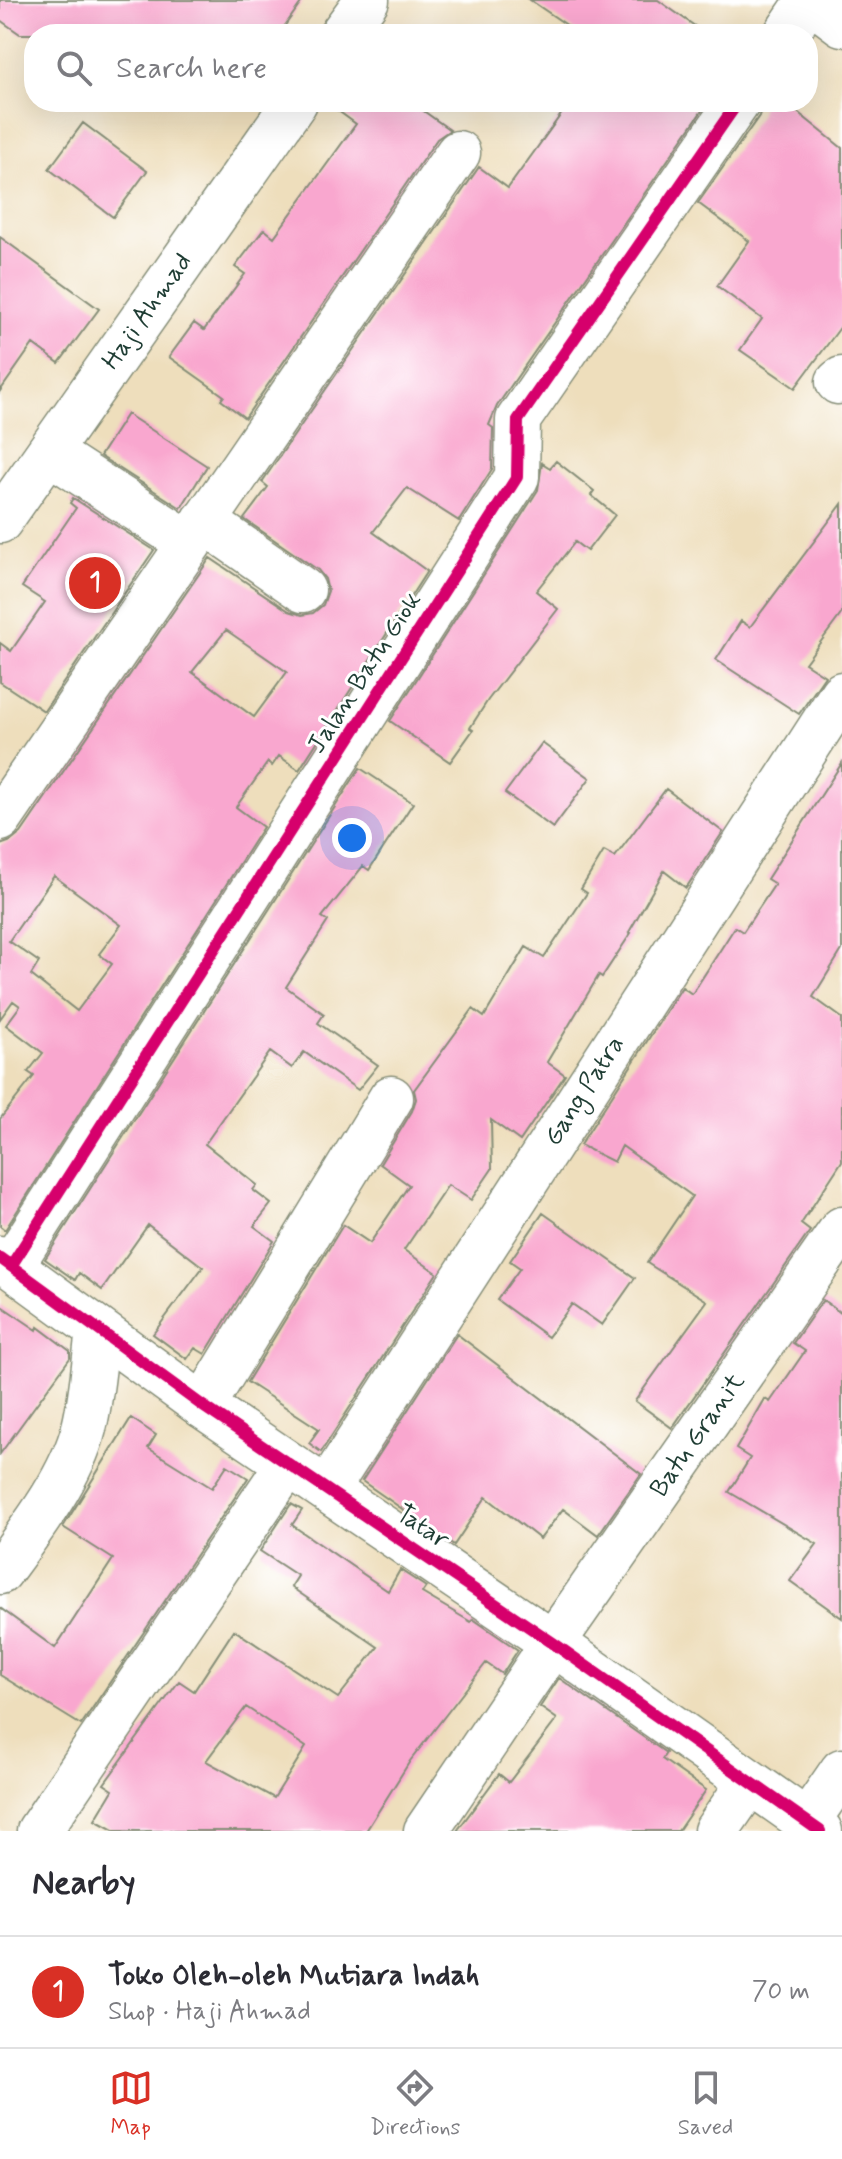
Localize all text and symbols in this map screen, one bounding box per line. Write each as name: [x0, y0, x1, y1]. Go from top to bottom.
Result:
search box: [24, 24, 818, 112]
icon: search: [52, 46, 96, 90]
text: Search here: [116, 49, 267, 88]
street label: Haji Ahmad: [95, 247, 200, 377]
pin: 1: [69, 553, 121, 613]
street label: Jalan Batu Giok: [300, 585, 430, 760]
your location: [332, 818, 372, 858]
street label: Gang Patra: [537, 1030, 633, 1153]
street label: Batu Granit: [643, 1367, 753, 1504]
street label: Tatar: [389, 1497, 456, 1558]
text: Nearby: [32, 1861, 136, 1906]
text: Toko Oleh-oleh Mutiara Indah: [108, 1956, 480, 1995]
text: 1: [52, 1975, 64, 2009]
text: 70 m: [752, 1975, 810, 2009]
text: Shop · Haji Ahmad: [108, 1995, 311, 2029]
tab: Map: [109, 2066, 153, 2142]
tab: Directions: [370, 2066, 460, 2142]
tab: Saved: [678, 2066, 733, 2142]

